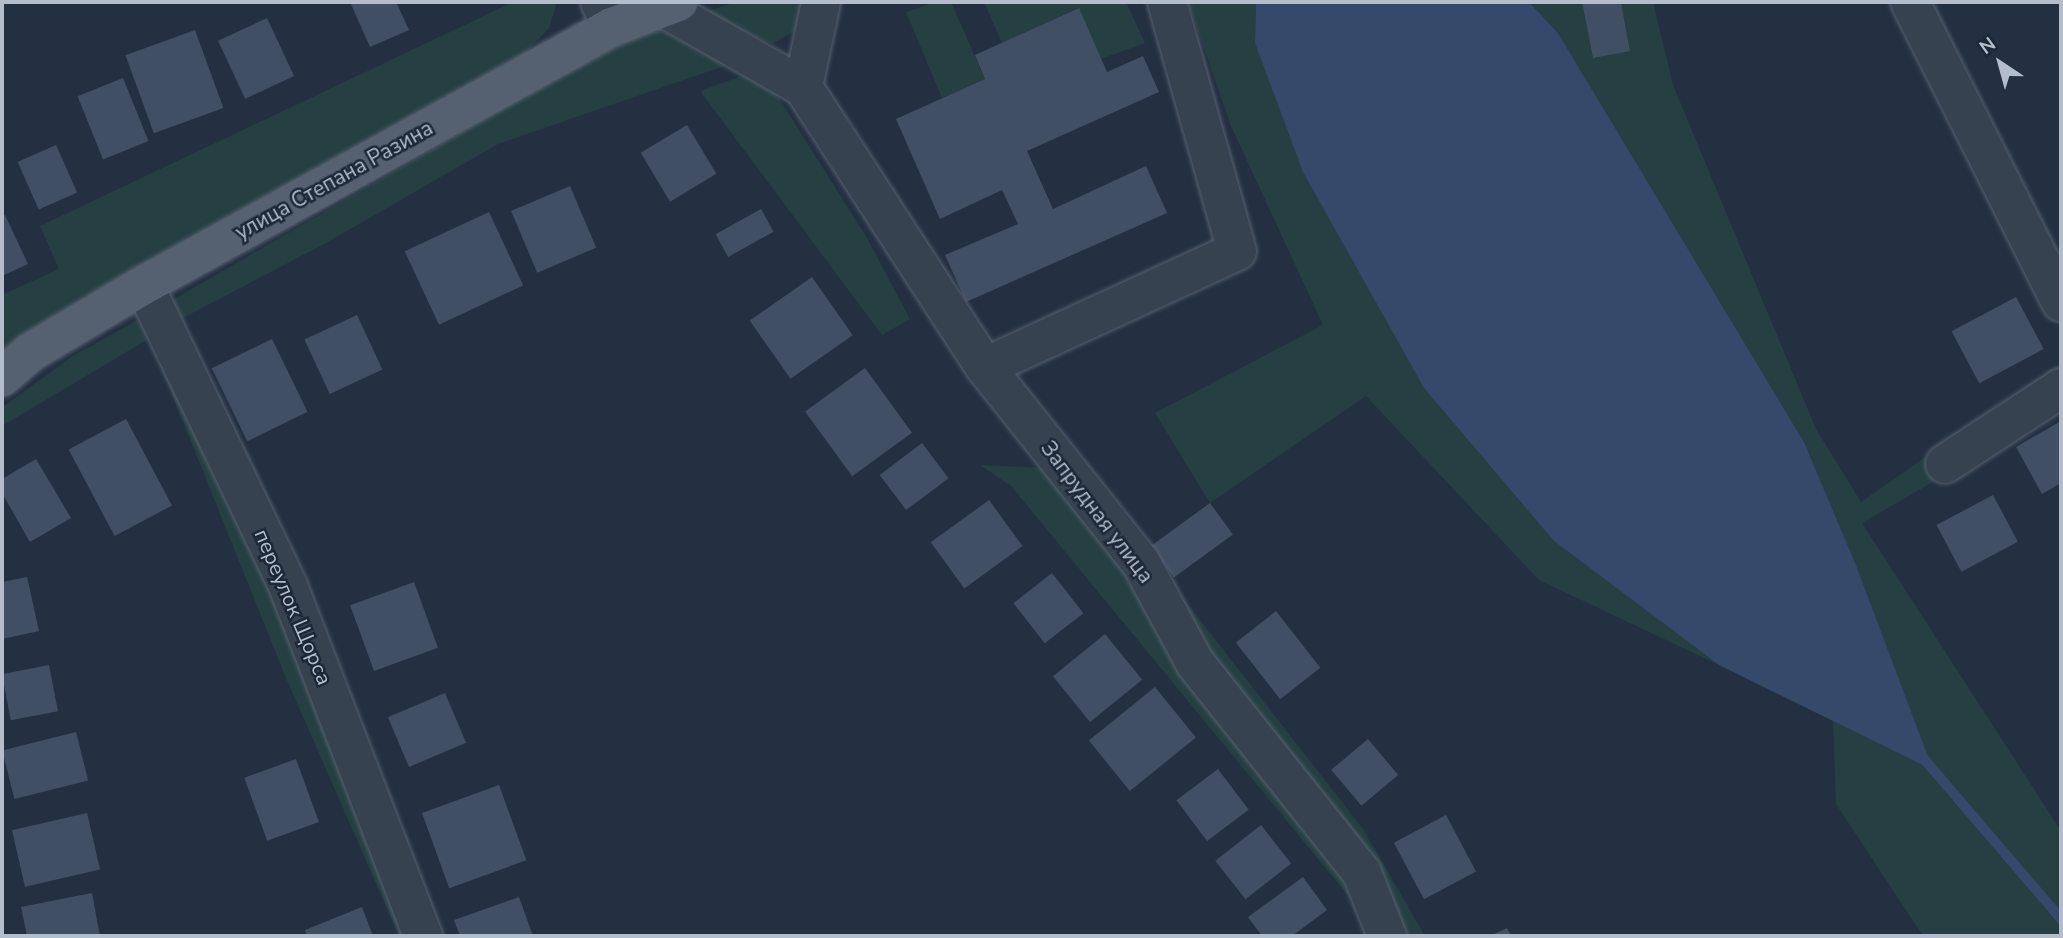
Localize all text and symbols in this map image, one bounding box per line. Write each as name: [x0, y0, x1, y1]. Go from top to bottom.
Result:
north arrow: [1965, 28, 2035, 98]
text: N: [1974, 31, 2001, 61]
street label: улица Степана Разина: [231, 115, 437, 245]
street label: Запрудная улица: [1035, 436, 1159, 588]
street label: переулок Щорса: [249, 525, 337, 689]

